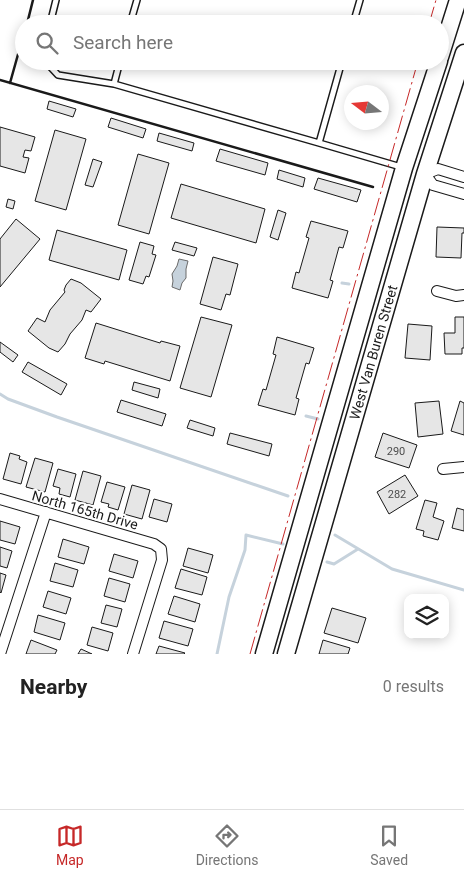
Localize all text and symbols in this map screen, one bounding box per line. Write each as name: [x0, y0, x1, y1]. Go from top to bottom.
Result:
search box: [15, 15, 449, 70]
icon: search: [33, 29, 61, 57]
text: Search here: [73, 31, 173, 54]
north arrow: [344, 85, 389, 130]
street label: West Van Buren Street: [346, 283, 400, 421]
house number: 290: [387, 445, 405, 458]
street label: North 165th Drive: [30, 487, 140, 533]
house number: 282: [388, 488, 406, 501]
map controls: [404, 594, 449, 639]
button: layers: [404, 594, 449, 639]
text: Nearby: [20, 675, 87, 699]
text: 0 results: [383, 677, 444, 696]
tab: Map: [56, 822, 84, 868]
tab: Directions: [196, 822, 259, 868]
tab: Saved: [370, 822, 408, 868]

